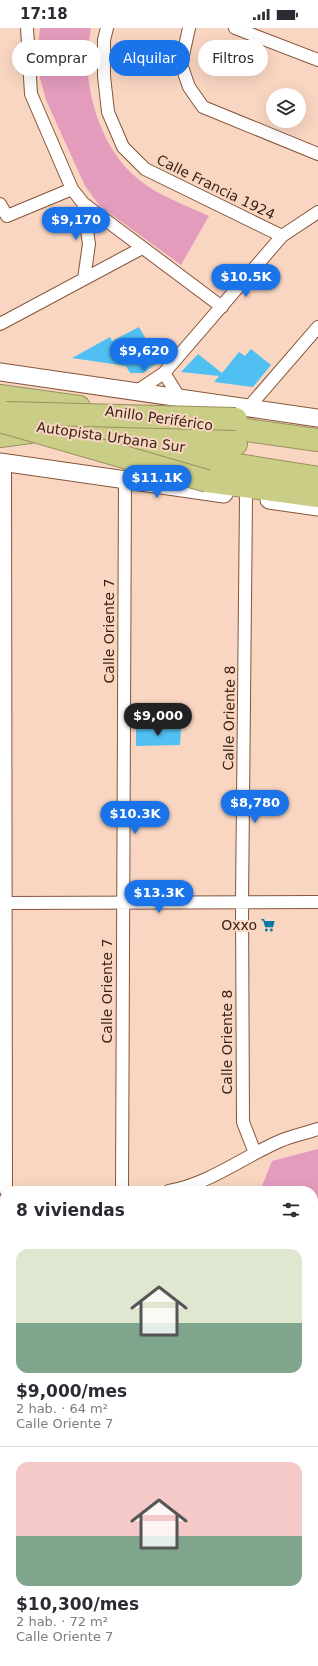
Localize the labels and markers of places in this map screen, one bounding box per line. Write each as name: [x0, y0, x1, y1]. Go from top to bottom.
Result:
pin: $9,170: [43, 207, 109, 241]
pin: $10.5K: [213, 264, 279, 298]
pin: $9,620: [111, 338, 177, 372]
pin: $11.1K: [124, 465, 190, 499]
pin: $9,000: [125, 703, 191, 737]
pin: $8,780: [222, 790, 288, 824]
pin: $10.3K: [102, 801, 168, 835]
pin: $13.3K: [126, 880, 192, 914]
place label: Oxxo: [221, 917, 257, 933]
supermarket icon: Oxxo: [260, 917, 276, 933]

